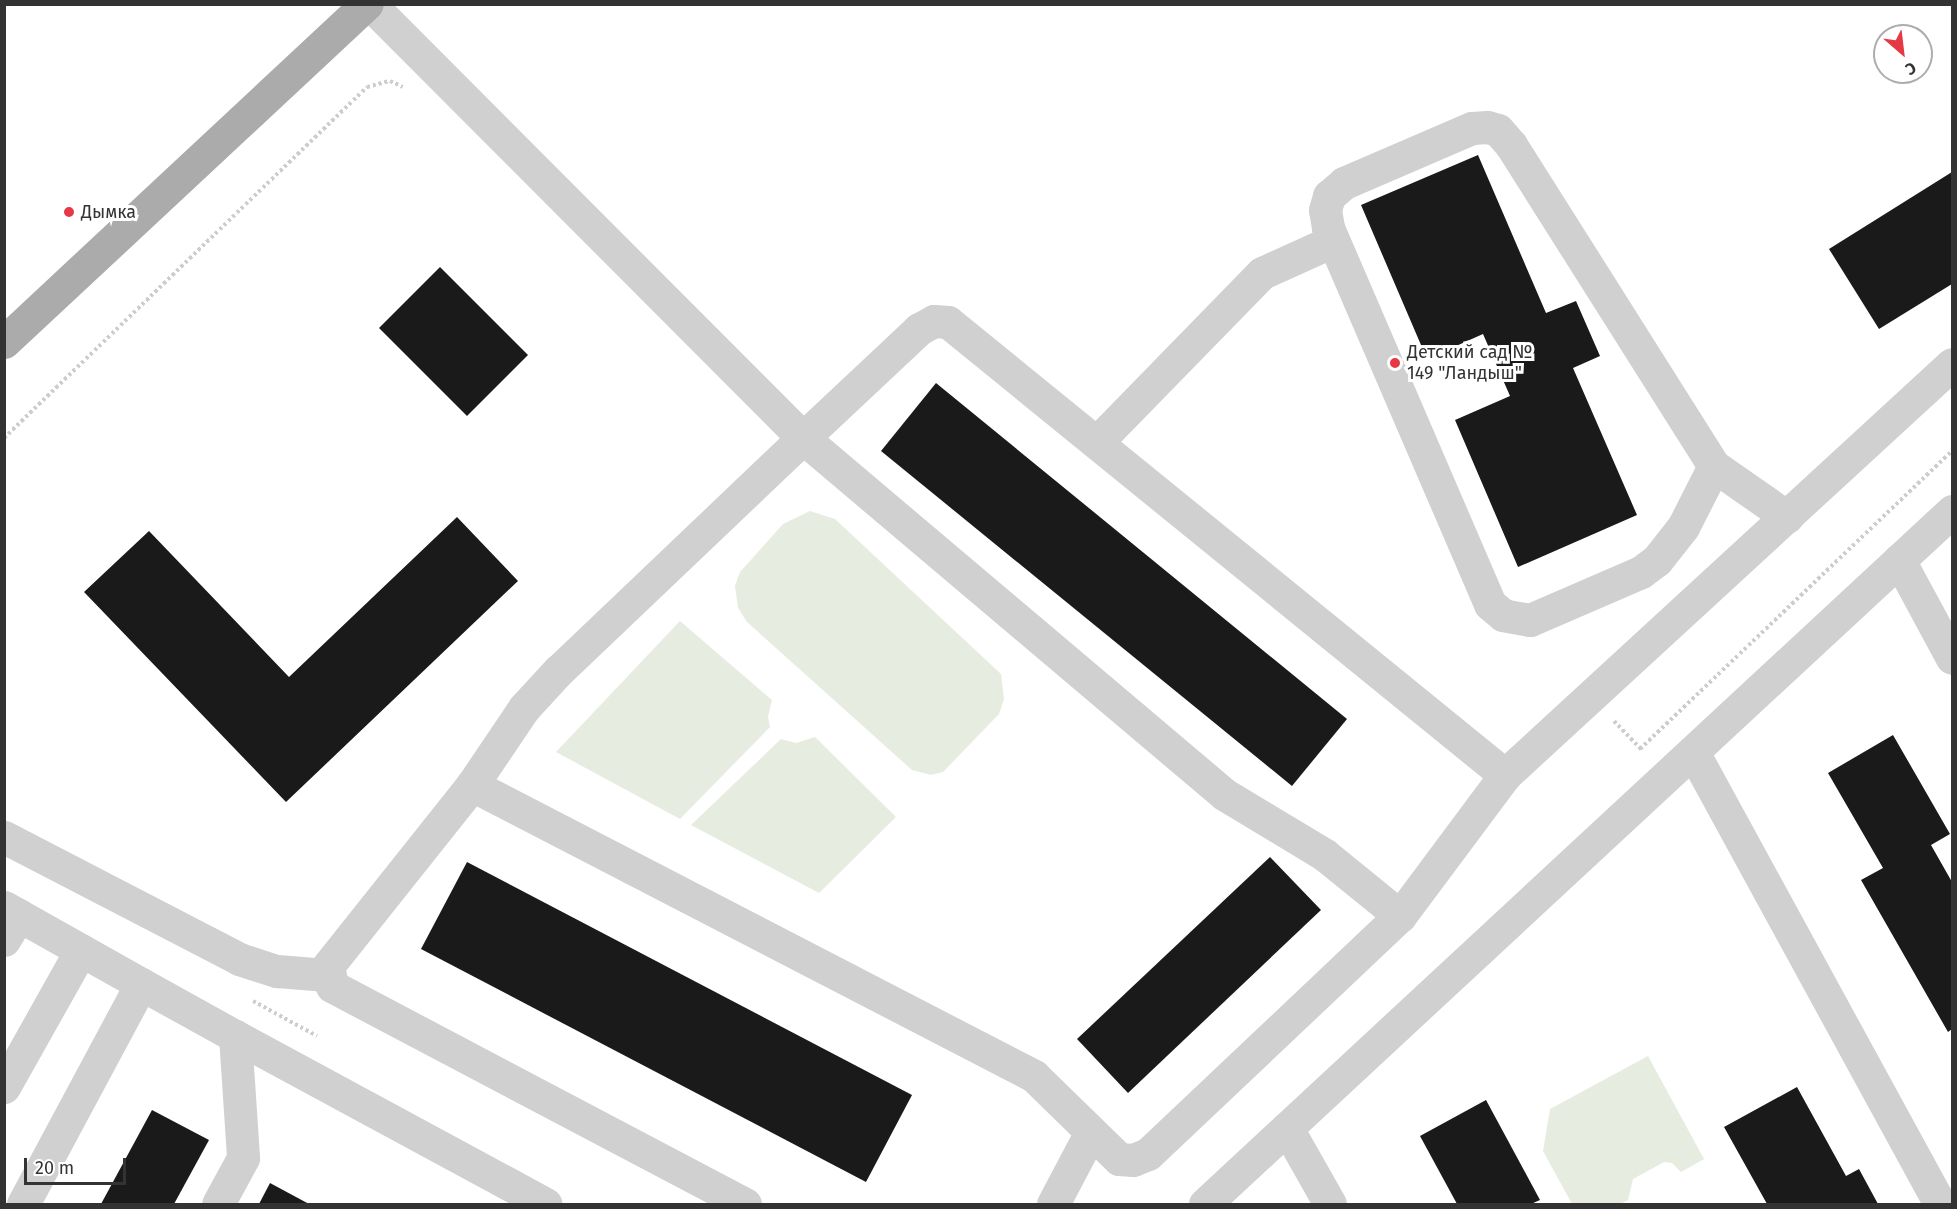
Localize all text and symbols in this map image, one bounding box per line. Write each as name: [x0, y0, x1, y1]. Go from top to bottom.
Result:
north arrow: [1873, 24, 1933, 84]
text: С: [1902, 58, 1919, 79]
place label: Дымка: [81, 201, 136, 223]
marker: Дымка: [62, 205, 76, 219]
place label: Детский сад № 149 "Ландыш": [1407, 342, 1533, 385]
marker: Детский сад № 149 "Ландыш": [1388, 356, 1402, 370]
scale bar: [27, 1146, 129, 1184]
text: 20 m: [35, 1157, 74, 1179]

